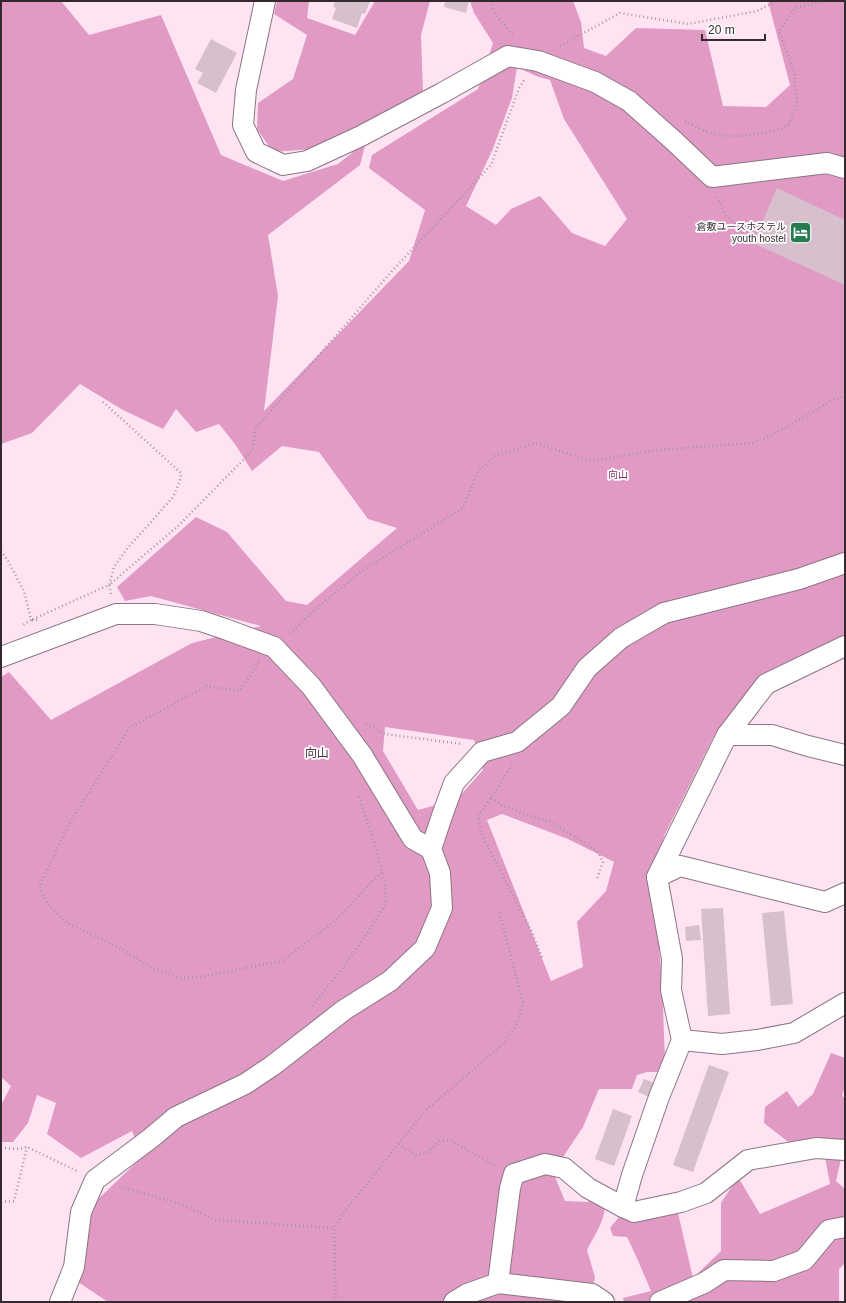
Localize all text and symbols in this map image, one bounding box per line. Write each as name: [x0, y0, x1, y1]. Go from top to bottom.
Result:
scale bar: [702, 16, 765, 42]
text: 20 m: [708, 23, 735, 37]
hotel icon: 倉敷ユースホステル youth hostel: [788, 219, 814, 245]
place label: 倉敷ユースホステル youth hostel: [697, 221, 786, 244]
park label: 向山: [608, 469, 628, 480]
district label: 向山: [305, 746, 329, 760]

